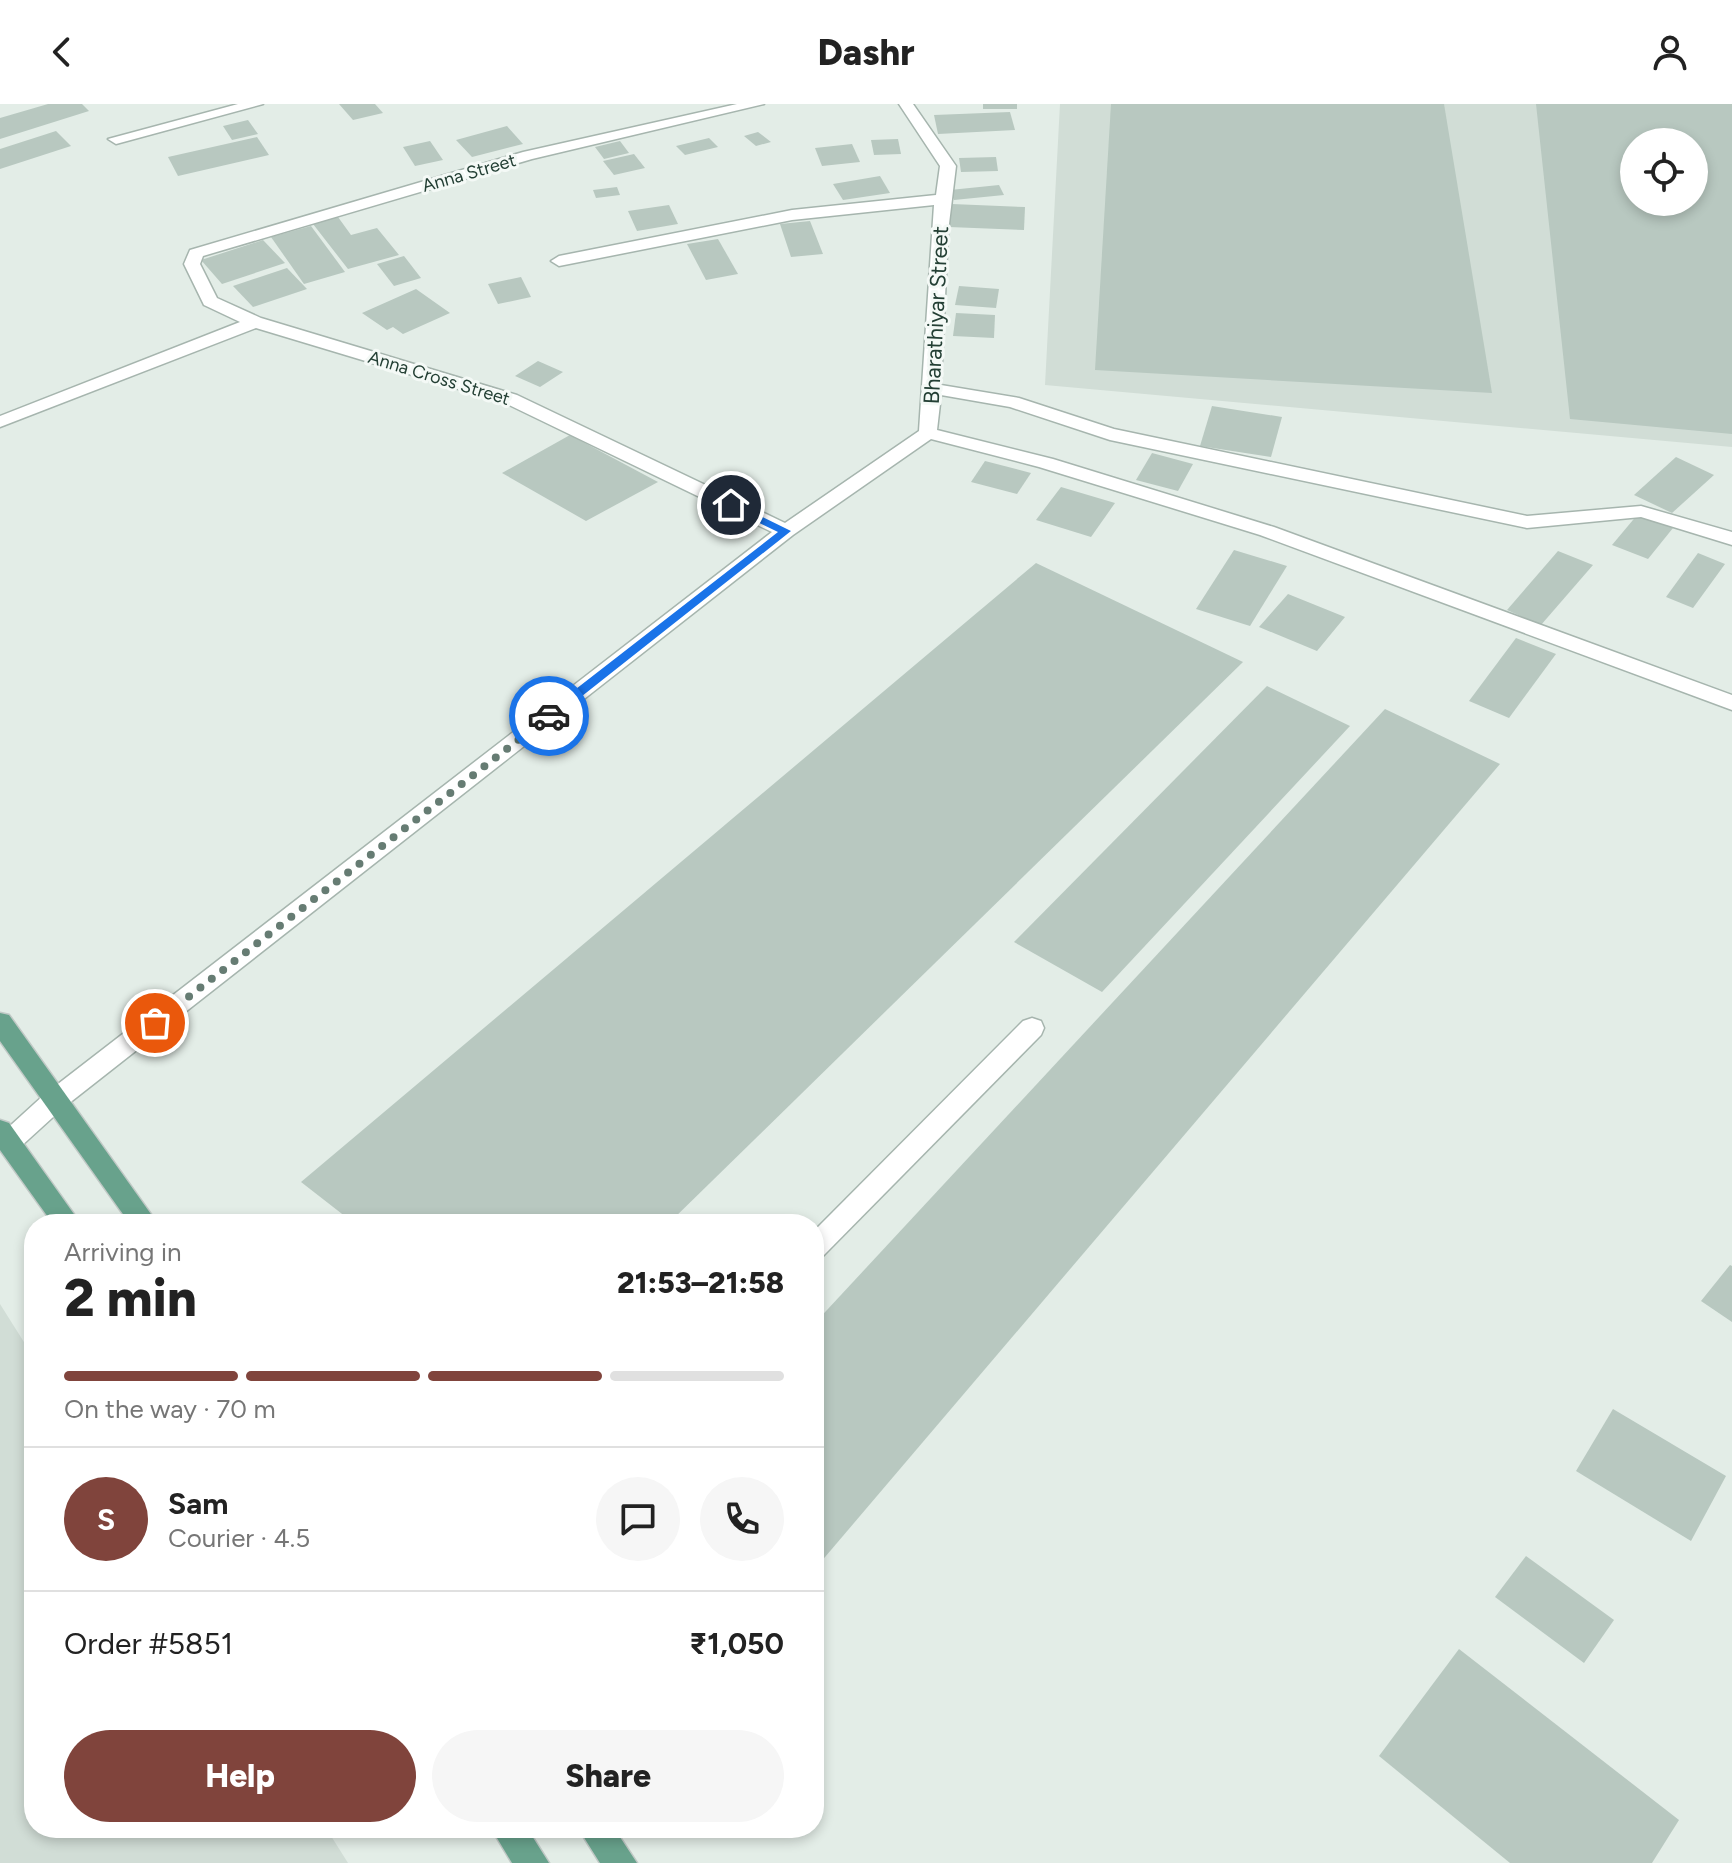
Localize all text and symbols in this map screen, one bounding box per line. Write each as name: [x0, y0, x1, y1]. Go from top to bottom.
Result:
icon: back: [40, 30, 84, 74]
icon: person: [1648, 30, 1692, 74]
text: Dashr: [817, 31, 915, 74]
map controls: [1620, 128, 1708, 216]
button: locate: [1620, 128, 1708, 216]
street label: Anna Street: [420, 149, 518, 197]
street label: Bharathiyar Street: [918, 225, 954, 405]
street label: Anna Cross Street: [365, 346, 513, 410]
pin: [697, 471, 765, 539]
icon: home: [709, 483, 753, 527]
courier: [509, 676, 589, 756]
icon: car: [527, 694, 571, 738]
pin: [121, 989, 189, 1057]
icon: bag: [133, 1001, 177, 1045]
text: Arriving in: [64, 1236, 182, 1268]
text: 21:53–21:58: [617, 1264, 784, 1301]
text: 2 min: [64, 1267, 197, 1329]
text: On the way · 70 m: [64, 1393, 276, 1425]
button: chat: [596, 1477, 680, 1561]
button: phone: [700, 1477, 784, 1561]
text: Sam: [168, 1485, 228, 1522]
text: S: [97, 1501, 115, 1538]
text: Courier · 4.5: [168, 1522, 310, 1554]
text: Order #5851: [64, 1625, 233, 1662]
text: ₹1,050: [689, 1625, 784, 1662]
button: Help: [64, 1730, 416, 1822]
button: Share: [432, 1730, 784, 1822]

